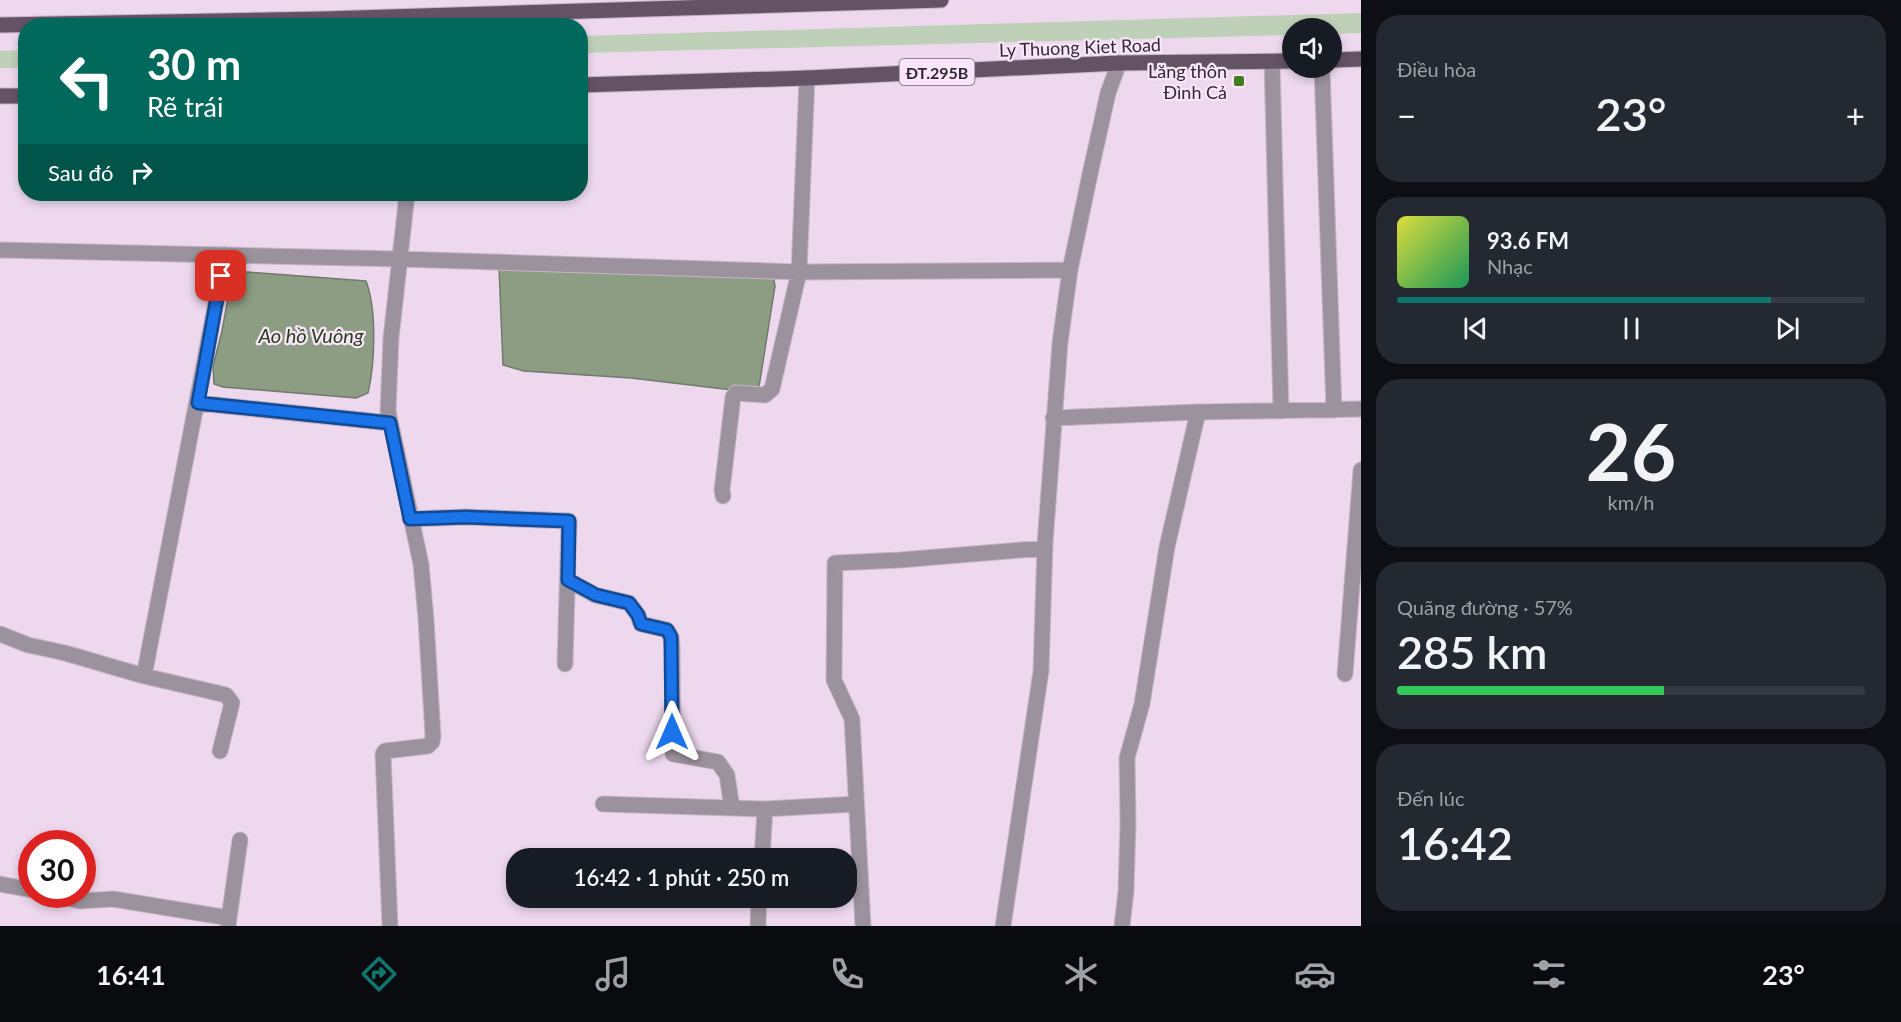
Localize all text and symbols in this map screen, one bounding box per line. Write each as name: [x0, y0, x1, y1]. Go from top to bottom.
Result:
map controls: [1282, 18, 1342, 78]
button: sound: [1282, 18, 1342, 78]
street label: Ly Thuong Kiet Road: [999, 33, 1161, 61]
text: 30 m: [147, 39, 241, 89]
icon: left: [48, 42, 126, 120]
text: Điều hòa: [1397, 57, 1476, 81]
road number: ĐT.295B: [900, 59, 974, 85]
place label: Lăng thôn Đình Cả: [1148, 60, 1227, 103]
marker: Lăng thôn Đình Cả: [1232, 74, 1246, 88]
text: 23°: [1596, 87, 1666, 141]
text: Rẽ trái: [147, 90, 223, 123]
text: −: [1397, 95, 1416, 135]
text: +: [1846, 95, 1865, 135]
icon: right: [125, 156, 158, 189]
text: Sau đó: [48, 159, 113, 186]
text: 93.6 FM: [1487, 227, 1569, 254]
pin: [195, 250, 246, 301]
text: Nhạc: [1487, 254, 1533, 278]
icon: arrive: [204, 259, 237, 292]
icon: previous: [1459, 312, 1492, 345]
icon: pause: [1615, 312, 1648, 345]
icon: next: [1771, 312, 1804, 345]
water label: Ao hồ Vuông: [257, 323, 364, 347]
text: 26: [1586, 404, 1676, 498]
text: km/h: [1608, 490, 1654, 514]
text: Quãng đường · 57%: [1397, 595, 1573, 619]
text: 285 km: [1397, 625, 1547, 679]
position arrow: [640, 700, 704, 764]
text: Đến lúc: [1397, 786, 1465, 810]
text: 16:42: [1397, 816, 1513, 870]
speed limit sign: 30: [18, 830, 96, 908]
text: 16:42 · 1 phút · 250 m: [574, 864, 789, 891]
icon: directions: [358, 953, 400, 995]
icon: music: [592, 953, 634, 995]
icon: phone: [826, 953, 868, 995]
icon: climate: [1060, 953, 1102, 995]
icon: car: [1294, 953, 1336, 995]
icon: filters: [1528, 953, 1570, 995]
text: 16:41: [96, 958, 166, 991]
text: 23°: [1762, 958, 1805, 991]

